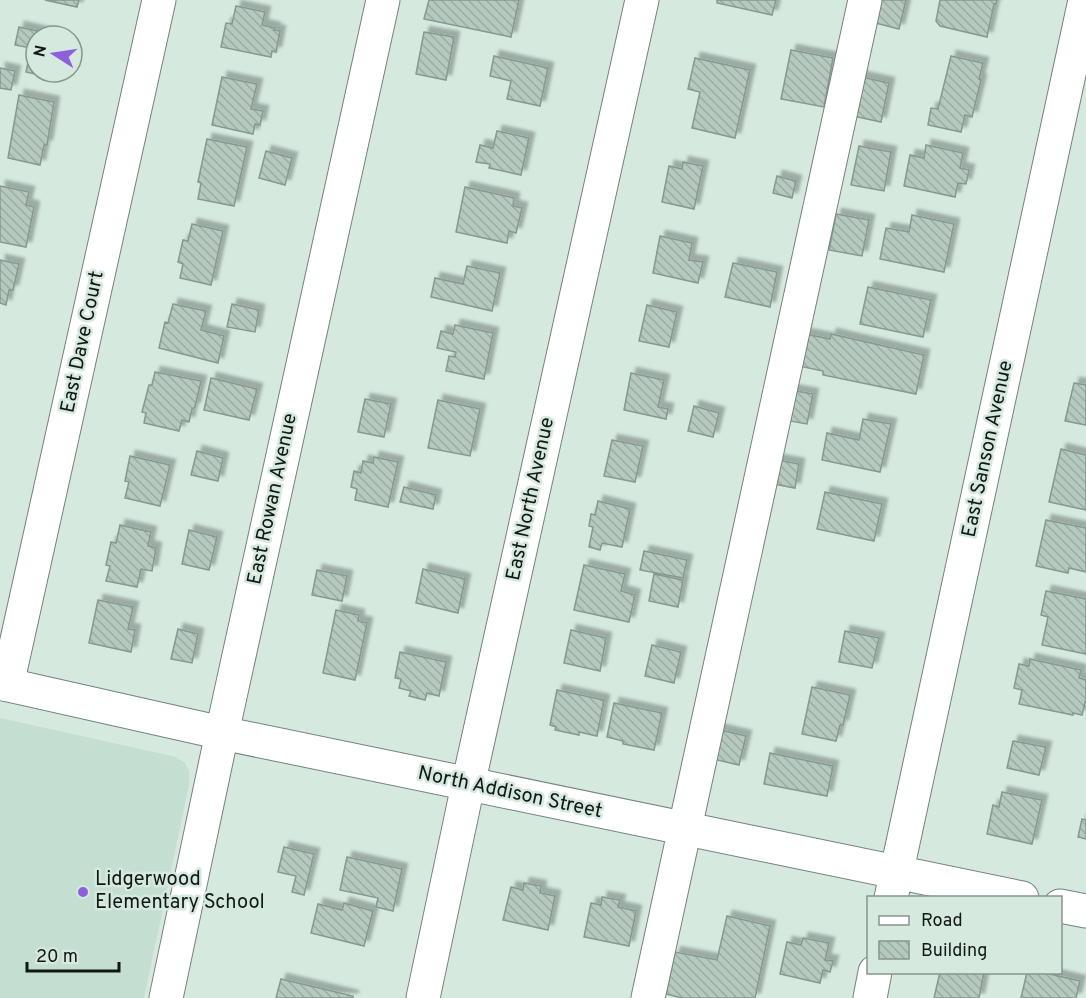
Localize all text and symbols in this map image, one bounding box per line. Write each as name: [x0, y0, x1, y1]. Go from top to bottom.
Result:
north arrow: [24, 24, 84, 84]
text: N: [30, 44, 52, 59]
street label: East Dave Court: [55, 269, 111, 415]
street label: East Sanson Avenue: [957, 358, 1019, 540]
street label: East Rowan Avenue: [242, 411, 304, 587]
street label: East North Avenue: [501, 415, 561, 583]
street label: North Addison Street: [415, 761, 605, 825]
place label: Lidgerwood Elementary School: [95, 867, 265, 916]
marker: Lidgerwood Elementary School: [76, 885, 90, 899]
legend: [867, 896, 1062, 974]
text: Road: [921, 910, 963, 933]
scale bar: [27, 935, 118, 973]
text: Building: [921, 940, 987, 963]
text: 20 m: [36, 946, 78, 969]

